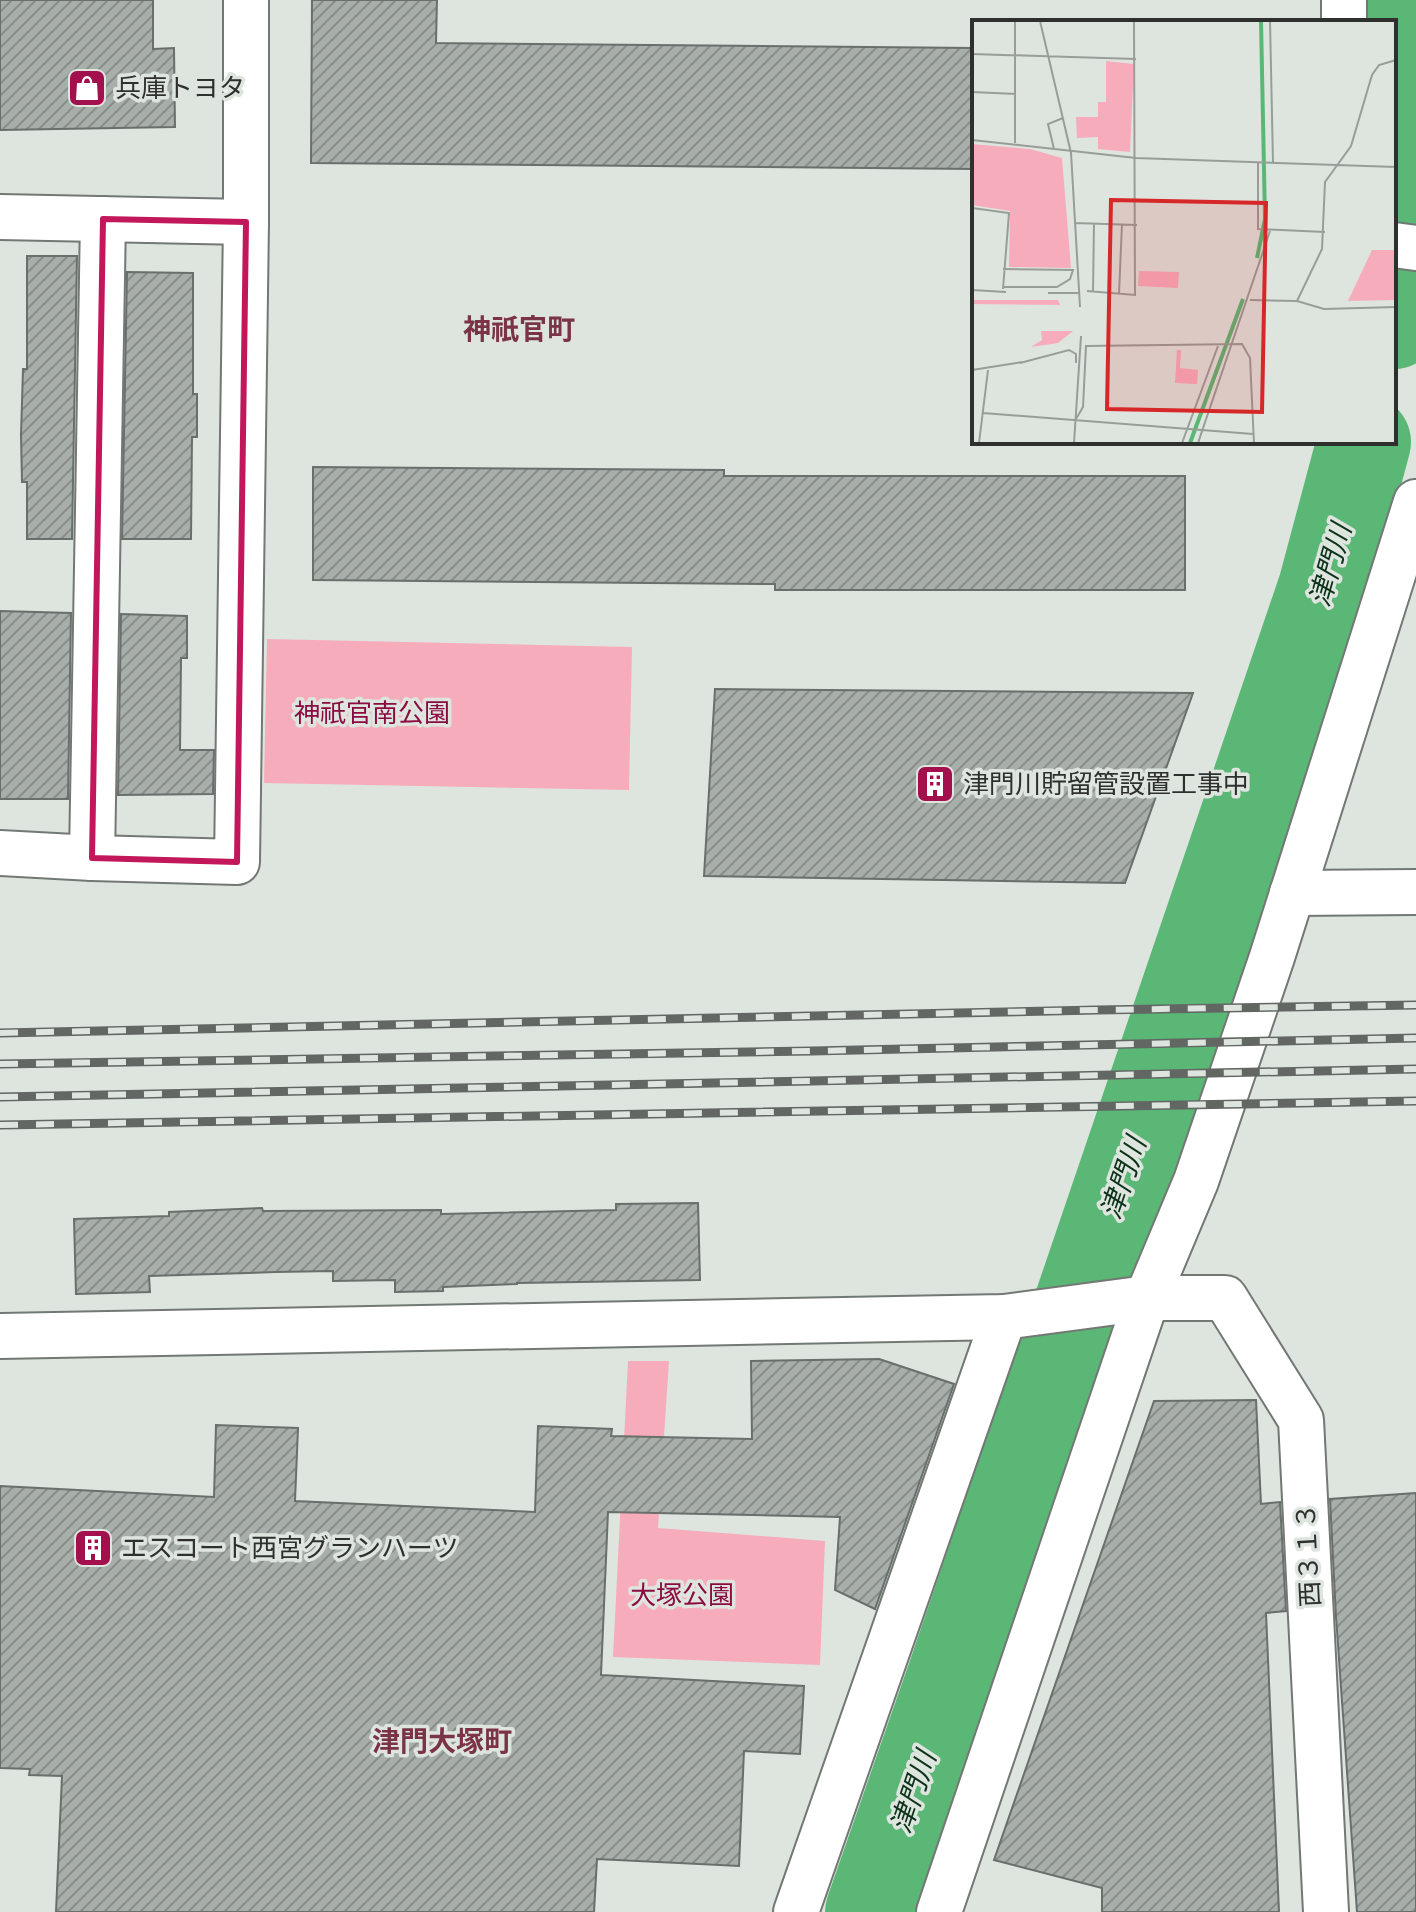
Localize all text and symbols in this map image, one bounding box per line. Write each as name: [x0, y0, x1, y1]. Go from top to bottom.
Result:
inset map: [972, 20, 1396, 444]
shop icon: 兵庫トヨタ: [66, 67, 108, 109]
place label: 兵庫トヨタ: [115, 73, 245, 104]
district label: 神祇官町: [463, 313, 575, 346]
water label: 津門川: [1303, 517, 1359, 610]
park label: 神祇官南公園: [294, 698, 450, 729]
building icon: 津門川貯留管設置工事中: [914, 763, 956, 805]
place label: 津門川貯留管設置工事中: [963, 769, 1249, 800]
water label: 津門川: [1094, 1130, 1154, 1223]
street label: 西３１３: [1290, 1502, 1327, 1608]
building icon: エスコート西宮グランハーツ: [72, 1527, 114, 1569]
place label: エスコート西宮グランハーツ: [121, 1533, 458, 1564]
park label: 大塚公園: [630, 1580, 734, 1611]
district label: 津門大塚町: [372, 1725, 512, 1758]
water label: 津門川: [884, 1744, 944, 1837]

